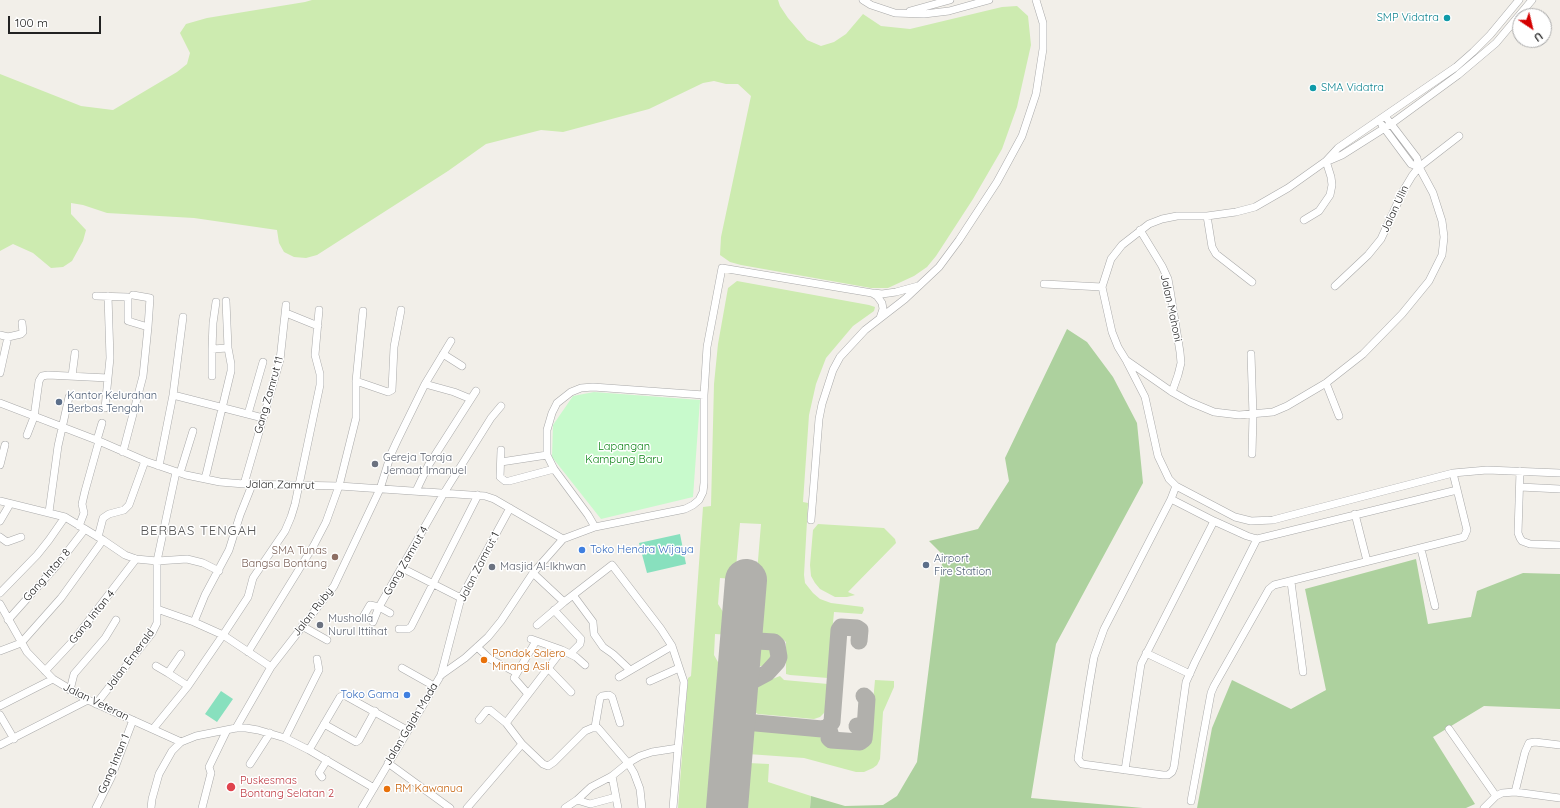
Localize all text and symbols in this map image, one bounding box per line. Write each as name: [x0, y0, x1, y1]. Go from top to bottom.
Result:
scale bar: [10, 8, 103, 34]
north arrow: [1512, 8, 1552, 48]
place label: SMP Vidatra: [1377, 11, 1439, 25]
marker: SMP Vidatra: [1442, 13, 1452, 23]
text: 100 m: [15, 15, 48, 30]
text: U: [1531, 29, 1546, 45]
place label: SMA Vidatra: [1321, 81, 1384, 95]
marker: SMA Vidatra: [1308, 83, 1318, 93]
street label: Jalan Ulin: [1378, 183, 1412, 235]
street label: Jalan Mahoni: [1157, 273, 1185, 343]
street label: Gang Zamrut 11: [252, 355, 286, 435]
place label: Kantor Kelurahan Berbas Tengah: [67, 389, 157, 415]
marker: Kantor Kelurahan Berbas Tengah: [54, 397, 64, 407]
park label: Lapangan Kampung Baru: [585, 440, 663, 466]
place label: Gereja Toraja Jemaat Imanuel: [383, 451, 467, 477]
marker: Gereja Toraja Jemaat Imanuel: [370, 459, 380, 469]
street label: Jalan Zamrut: [245, 478, 315, 492]
district label: BERBAS TENGAH: [141, 523, 257, 539]
street label: Gang Zamrut 4: [381, 524, 431, 598]
street label: Jalan Zamrut 1: [456, 530, 502, 604]
place label: Toko Hendra Wijaya: [590, 543, 694, 557]
place label: SMA Tunas Bangsa Bontang: [241, 544, 327, 570]
marker: Toko Hendra Wijaya: [577, 545, 587, 555]
street label: Gang Intan 8: [21, 546, 73, 604]
marker: SMA Tunas Bangsa Bontang: [330, 552, 340, 562]
place label: Airport Fire Station: [934, 552, 991, 578]
place label: Masjid Al-Ikhwan: [500, 560, 586, 574]
marker: Airport Fire Station: [921, 560, 931, 570]
marker: Masjid Al-Ikhwan: [487, 562, 497, 572]
street label: Jalan Ruby: [290, 585, 336, 639]
street label: Gang Intan 4: [66, 587, 118, 647]
place label: Musholla Nurul Ittihat: [328, 612, 387, 638]
marker: Musholla Nurul Ittihat: [315, 620, 325, 630]
street label: Jalan Emerald: [103, 627, 157, 693]
place label: Pondok Salero Minang Asli: [492, 647, 566, 673]
marker: Pondok Salero Minang Asli: [479, 655, 489, 665]
street label: Jalan Veteran: [61, 680, 131, 724]
street label: Jalan Gajah Mada: [381, 680, 441, 768]
place label: Toko Gama: [341, 688, 399, 702]
marker: Toko Gama: [402, 690, 412, 700]
street label: Gang Intan 1: [95, 732, 133, 796]
place label: Puskesmas Bontang Selatan 2: [240, 774, 334, 800]
marker: Puskesmas Bontang Selatan 2: [225, 781, 237, 793]
place label: RM Kawanua: [395, 782, 463, 796]
marker: RM Kawanua: [382, 784, 392, 794]

